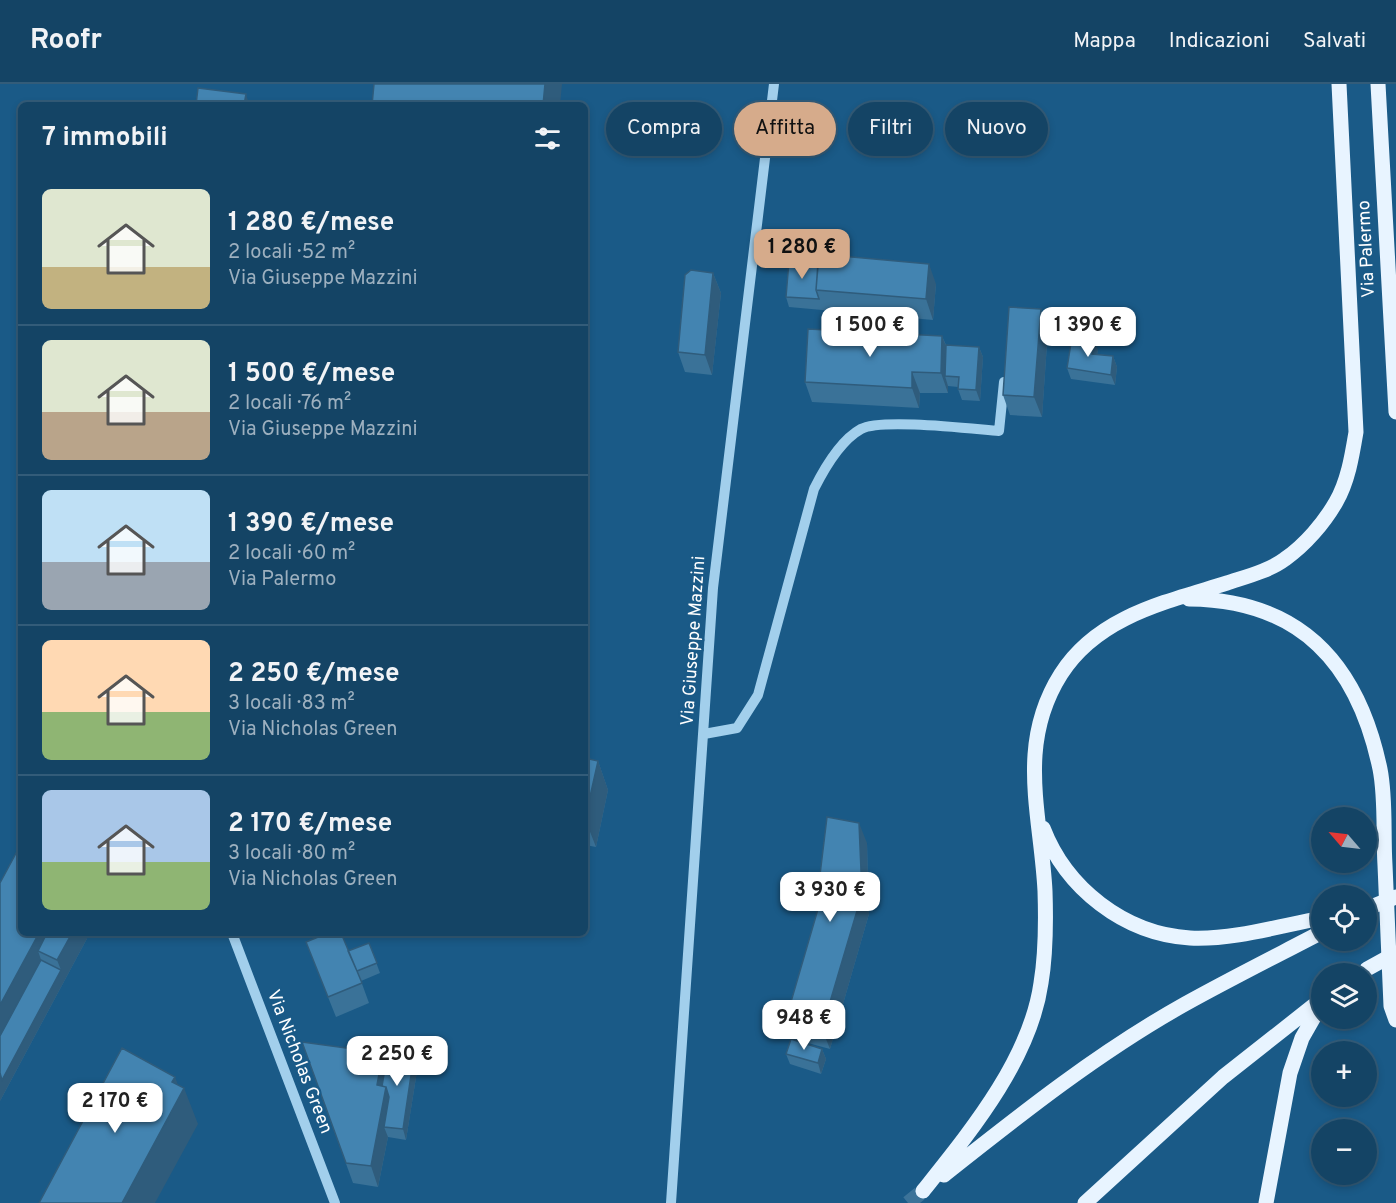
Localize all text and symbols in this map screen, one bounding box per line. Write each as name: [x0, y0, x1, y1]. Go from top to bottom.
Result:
text: Roofr: [30, 23, 102, 59]
text: Mappa: [1073, 28, 1136, 55]
text: Indicazioni: [1169, 28, 1270, 55]
text: Salvati: [1303, 28, 1366, 55]
chip: Compra: [606, 102, 722, 156]
chip: Affitta: [734, 102, 836, 156]
chip: Filtri: [848, 102, 933, 156]
chip: Nuovo: [945, 102, 1048, 156]
text: 7 immobili: [42, 122, 168, 155]
icon: filters: [531, 122, 564, 155]
street label: Via Palermo: [1353, 200, 1381, 298]
text: 1 280 €/mese: [228, 207, 394, 240]
icon: home: [90, 213, 162, 285]
pin: 1 280 €: [747, 229, 857, 280]
text: 1 280 €: [768, 235, 836, 261]
text: 2 locali · 52 m²: [228, 240, 355, 266]
text: Via Giuseppe Mazzini: [228, 266, 417, 292]
pin: 1 500 €: [815, 307, 925, 358]
pin: 1 390 €: [1033, 307, 1143, 358]
text: 1 500 €: [835, 313, 905, 339]
text: 1 390 €: [1054, 313, 1122, 339]
text: 1 500 €/mese: [228, 358, 395, 391]
icon: home: [90, 364, 162, 436]
text: 2 locali · 76 m²: [228, 391, 351, 417]
text: Via Giuseppe Mazzini: [228, 417, 417, 443]
text: 1 390 €/mese: [228, 508, 394, 541]
icon: home: [90, 514, 162, 586]
text: 2 locali · 60 m²: [228, 541, 355, 567]
street label: Via Giuseppe Mazzini: [677, 555, 711, 727]
text: Via Palermo: [228, 567, 336, 593]
text: 2 250 €/mese: [228, 658, 400, 691]
icon: home: [90, 664, 162, 736]
text: 3 locali · 83 m²: [228, 691, 355, 717]
text: Via Nicholas Green: [228, 717, 398, 743]
north arrow: [1311, 807, 1377, 873]
map controls: [1311, 807, 1377, 1185]
text: 2 170 €/mese: [228, 808, 392, 841]
icon: home: [90, 814, 162, 886]
text: 3 locali · 80 m²: [228, 841, 355, 867]
text: Via Nicholas Green: [228, 867, 398, 893]
pin: 3 930 €: [775, 872, 885, 923]
text: 3 930 €: [794, 878, 866, 904]
button: locate: [1311, 885, 1377, 951]
button: layers: [1311, 963, 1377, 1029]
street label: Via Nicholas Green: [261, 987, 337, 1137]
pin: 948 €: [762, 1000, 846, 1051]
text: 948 €: [776, 1006, 832, 1032]
pin: 2 250 €: [342, 1036, 452, 1087]
button: +: [1311, 1041, 1377, 1107]
text: 2 250 €: [361, 1042, 433, 1068]
pin: 2 170 €: [60, 1083, 170, 1134]
text: 2 170 €: [82, 1089, 148, 1115]
button: −: [1311, 1119, 1377, 1185]

